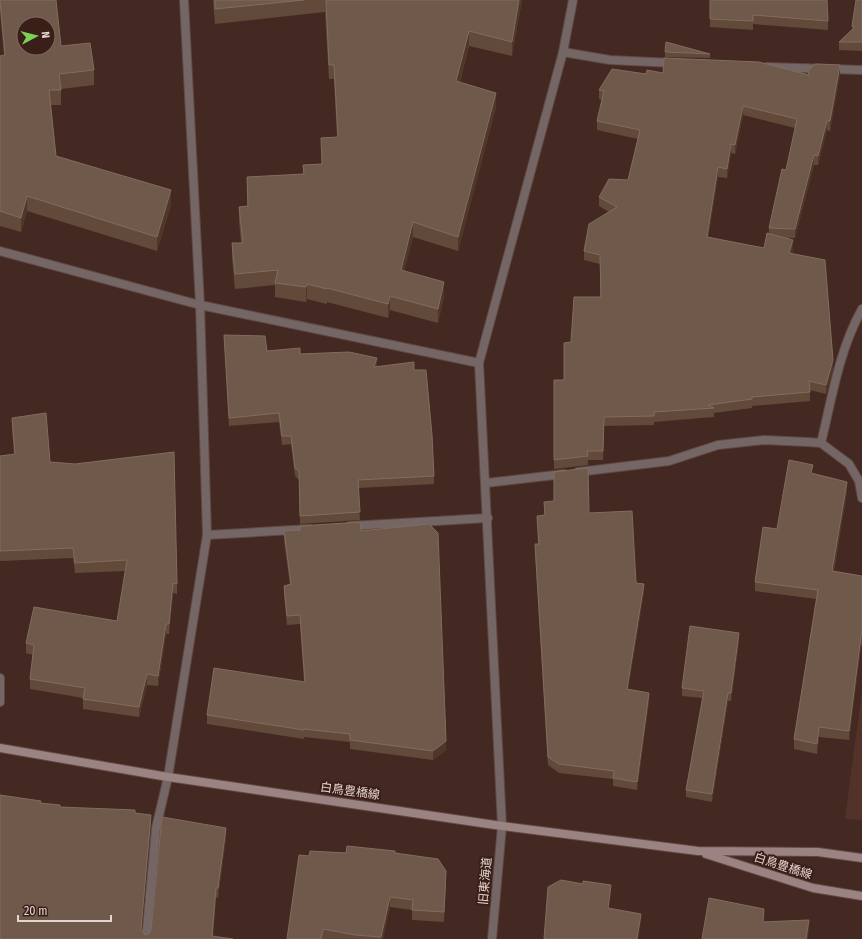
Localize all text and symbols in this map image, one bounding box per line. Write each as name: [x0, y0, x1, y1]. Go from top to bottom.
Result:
north arrow: [16, 16, 56, 56]
text: N: [39, 31, 52, 39]
street label: 白鳥豊橋線: [319, 780, 381, 802]
street label: 白鳥豊橋線: [752, 850, 814, 882]
street label: 旧東海道: [476, 856, 494, 906]
scale bar: [18, 897, 111, 923]
text: 20 m: [24, 904, 48, 918]

